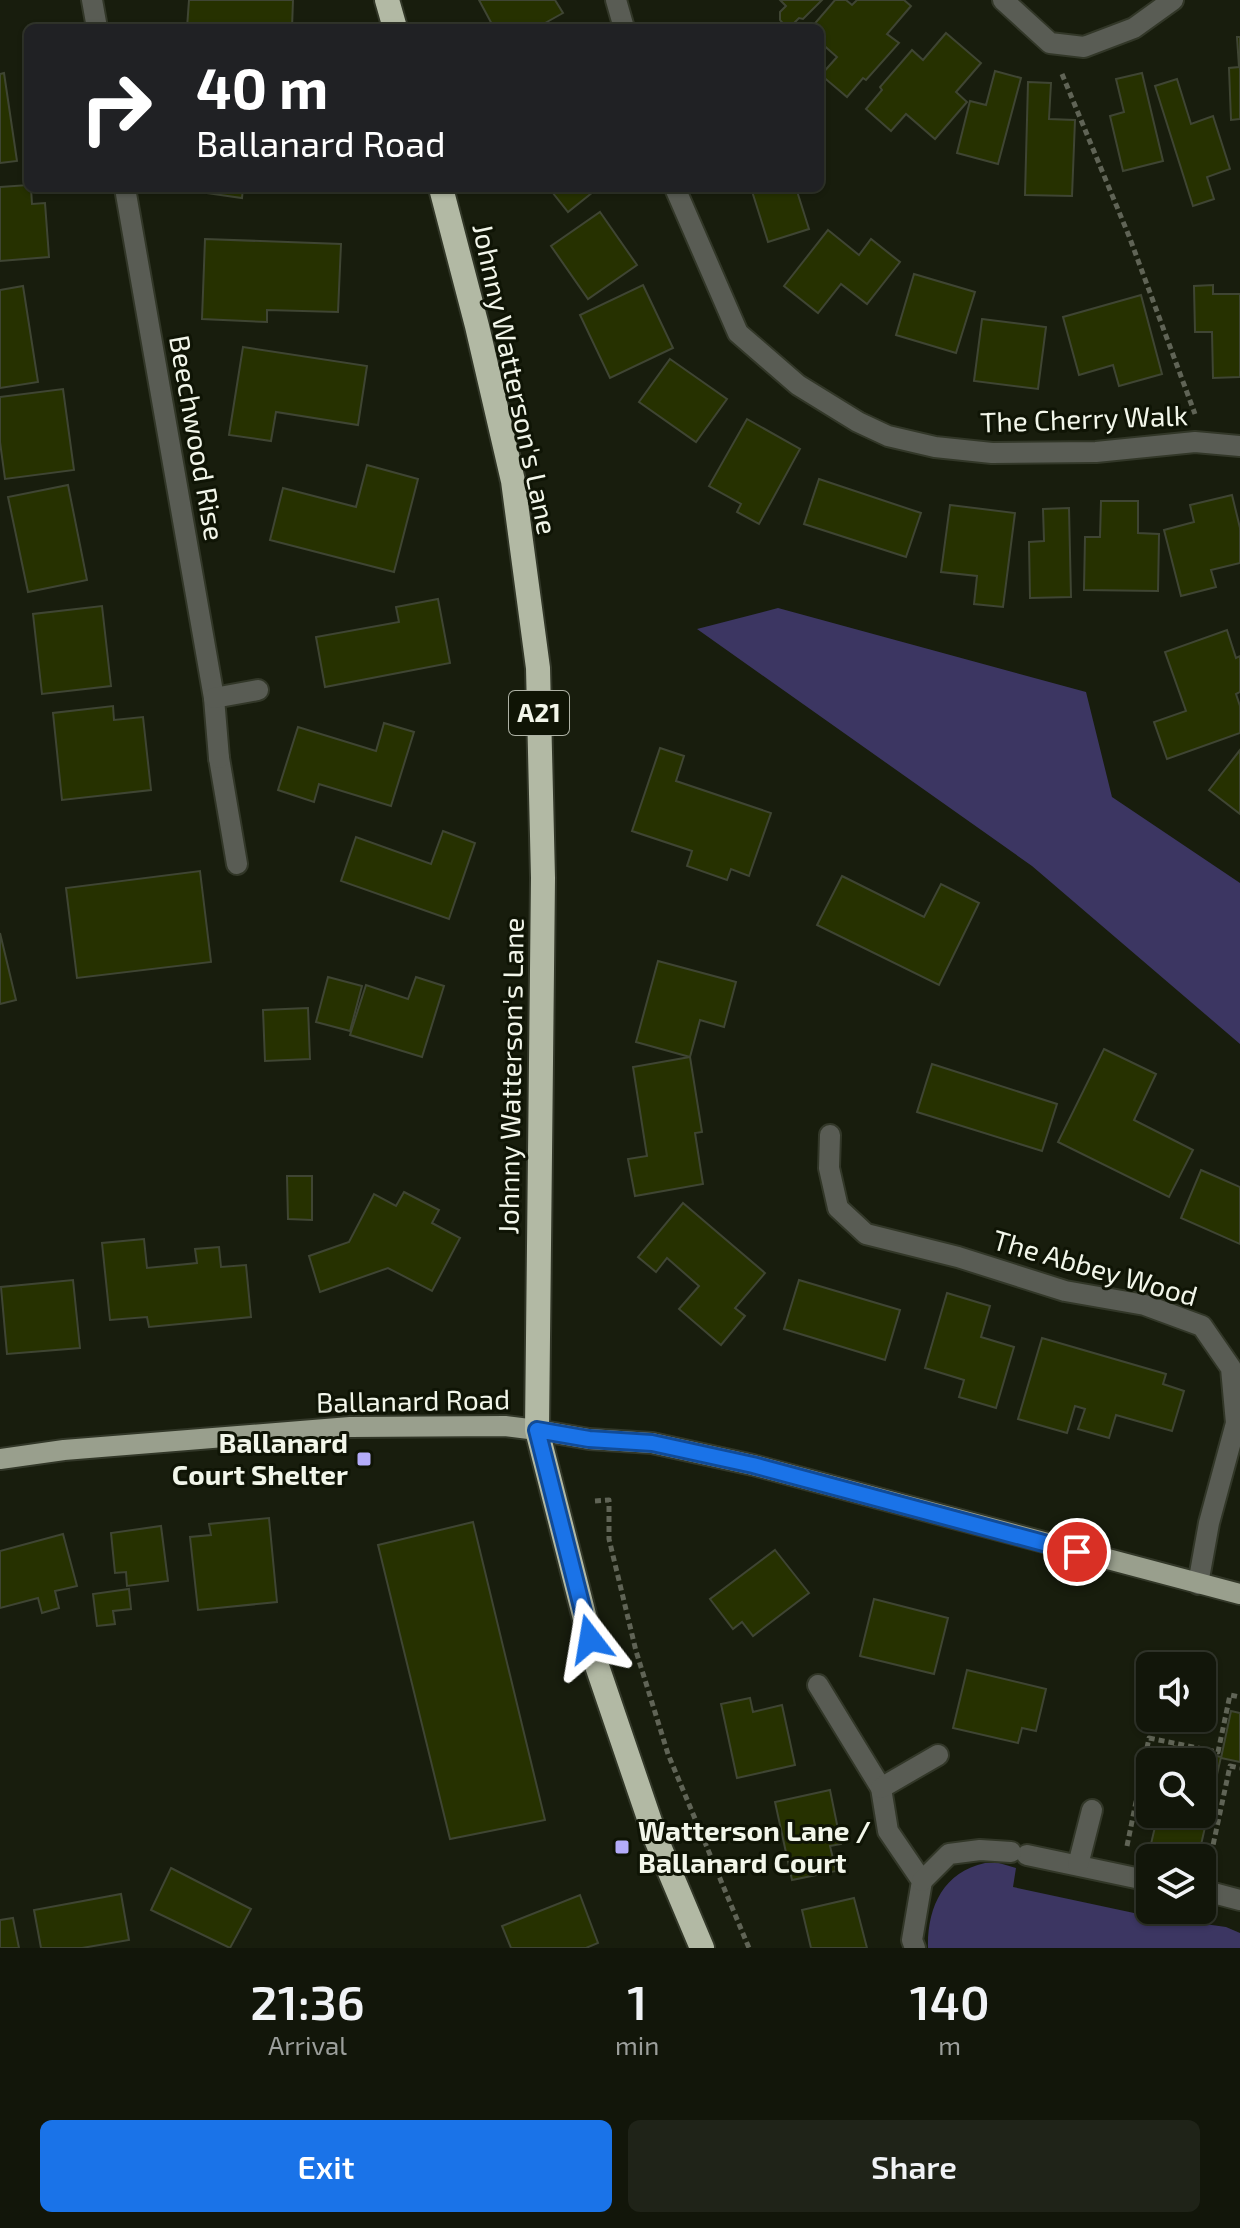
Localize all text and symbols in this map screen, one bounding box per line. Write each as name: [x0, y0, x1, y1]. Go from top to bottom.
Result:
text: 40 m: [196, 53, 328, 120]
icon: right: [64, 56, 168, 160]
text: Ballanard Road: [196, 121, 446, 164]
street label: Johnny Watterson's Lane: [466, 220, 566, 537]
street label: Beechwood Rise: [163, 332, 233, 543]
street label: The Cherry Walk: [980, 397, 1188, 439]
road number: A21: [509, 691, 569, 735]
street label: Johnny Watterson's Lane: [490, 917, 530, 1235]
street label: The Abbey Wood: [989, 1222, 1202, 1313]
street label: Ballanard Road: [316, 1381, 510, 1419]
place label: Ballanard Court Shelter: [172, 1425, 348, 1491]
marker: Ballanard Court Shelter: [355, 1450, 373, 1468]
pin: [1043, 1518, 1111, 1586]
icon: arrive: [1055, 1530, 1099, 1574]
position arrow: [548, 1597, 632, 1681]
map controls: [1136, 1652, 1216, 1924]
button: sound: [1136, 1652, 1216, 1732]
button: search: [1136, 1748, 1216, 1828]
place label: Watterson Lane / Ballanard Court: [638, 1813, 871, 1879]
marker: Watterson Lane / Ballanard Court: [613, 1838, 631, 1856]
button: layers: [1136, 1844, 1216, 1924]
text: 21:36: [250, 1972, 365, 2030]
text: 1: [627, 1972, 647, 2030]
text: 140: [910, 1972, 990, 2030]
text: Arrival: [268, 2029, 347, 2060]
text: min: [615, 2029, 659, 2060]
text: m: [938, 2029, 961, 2060]
button: Exit: [40, 2120, 612, 2212]
button: Share: [628, 2120, 1200, 2212]

